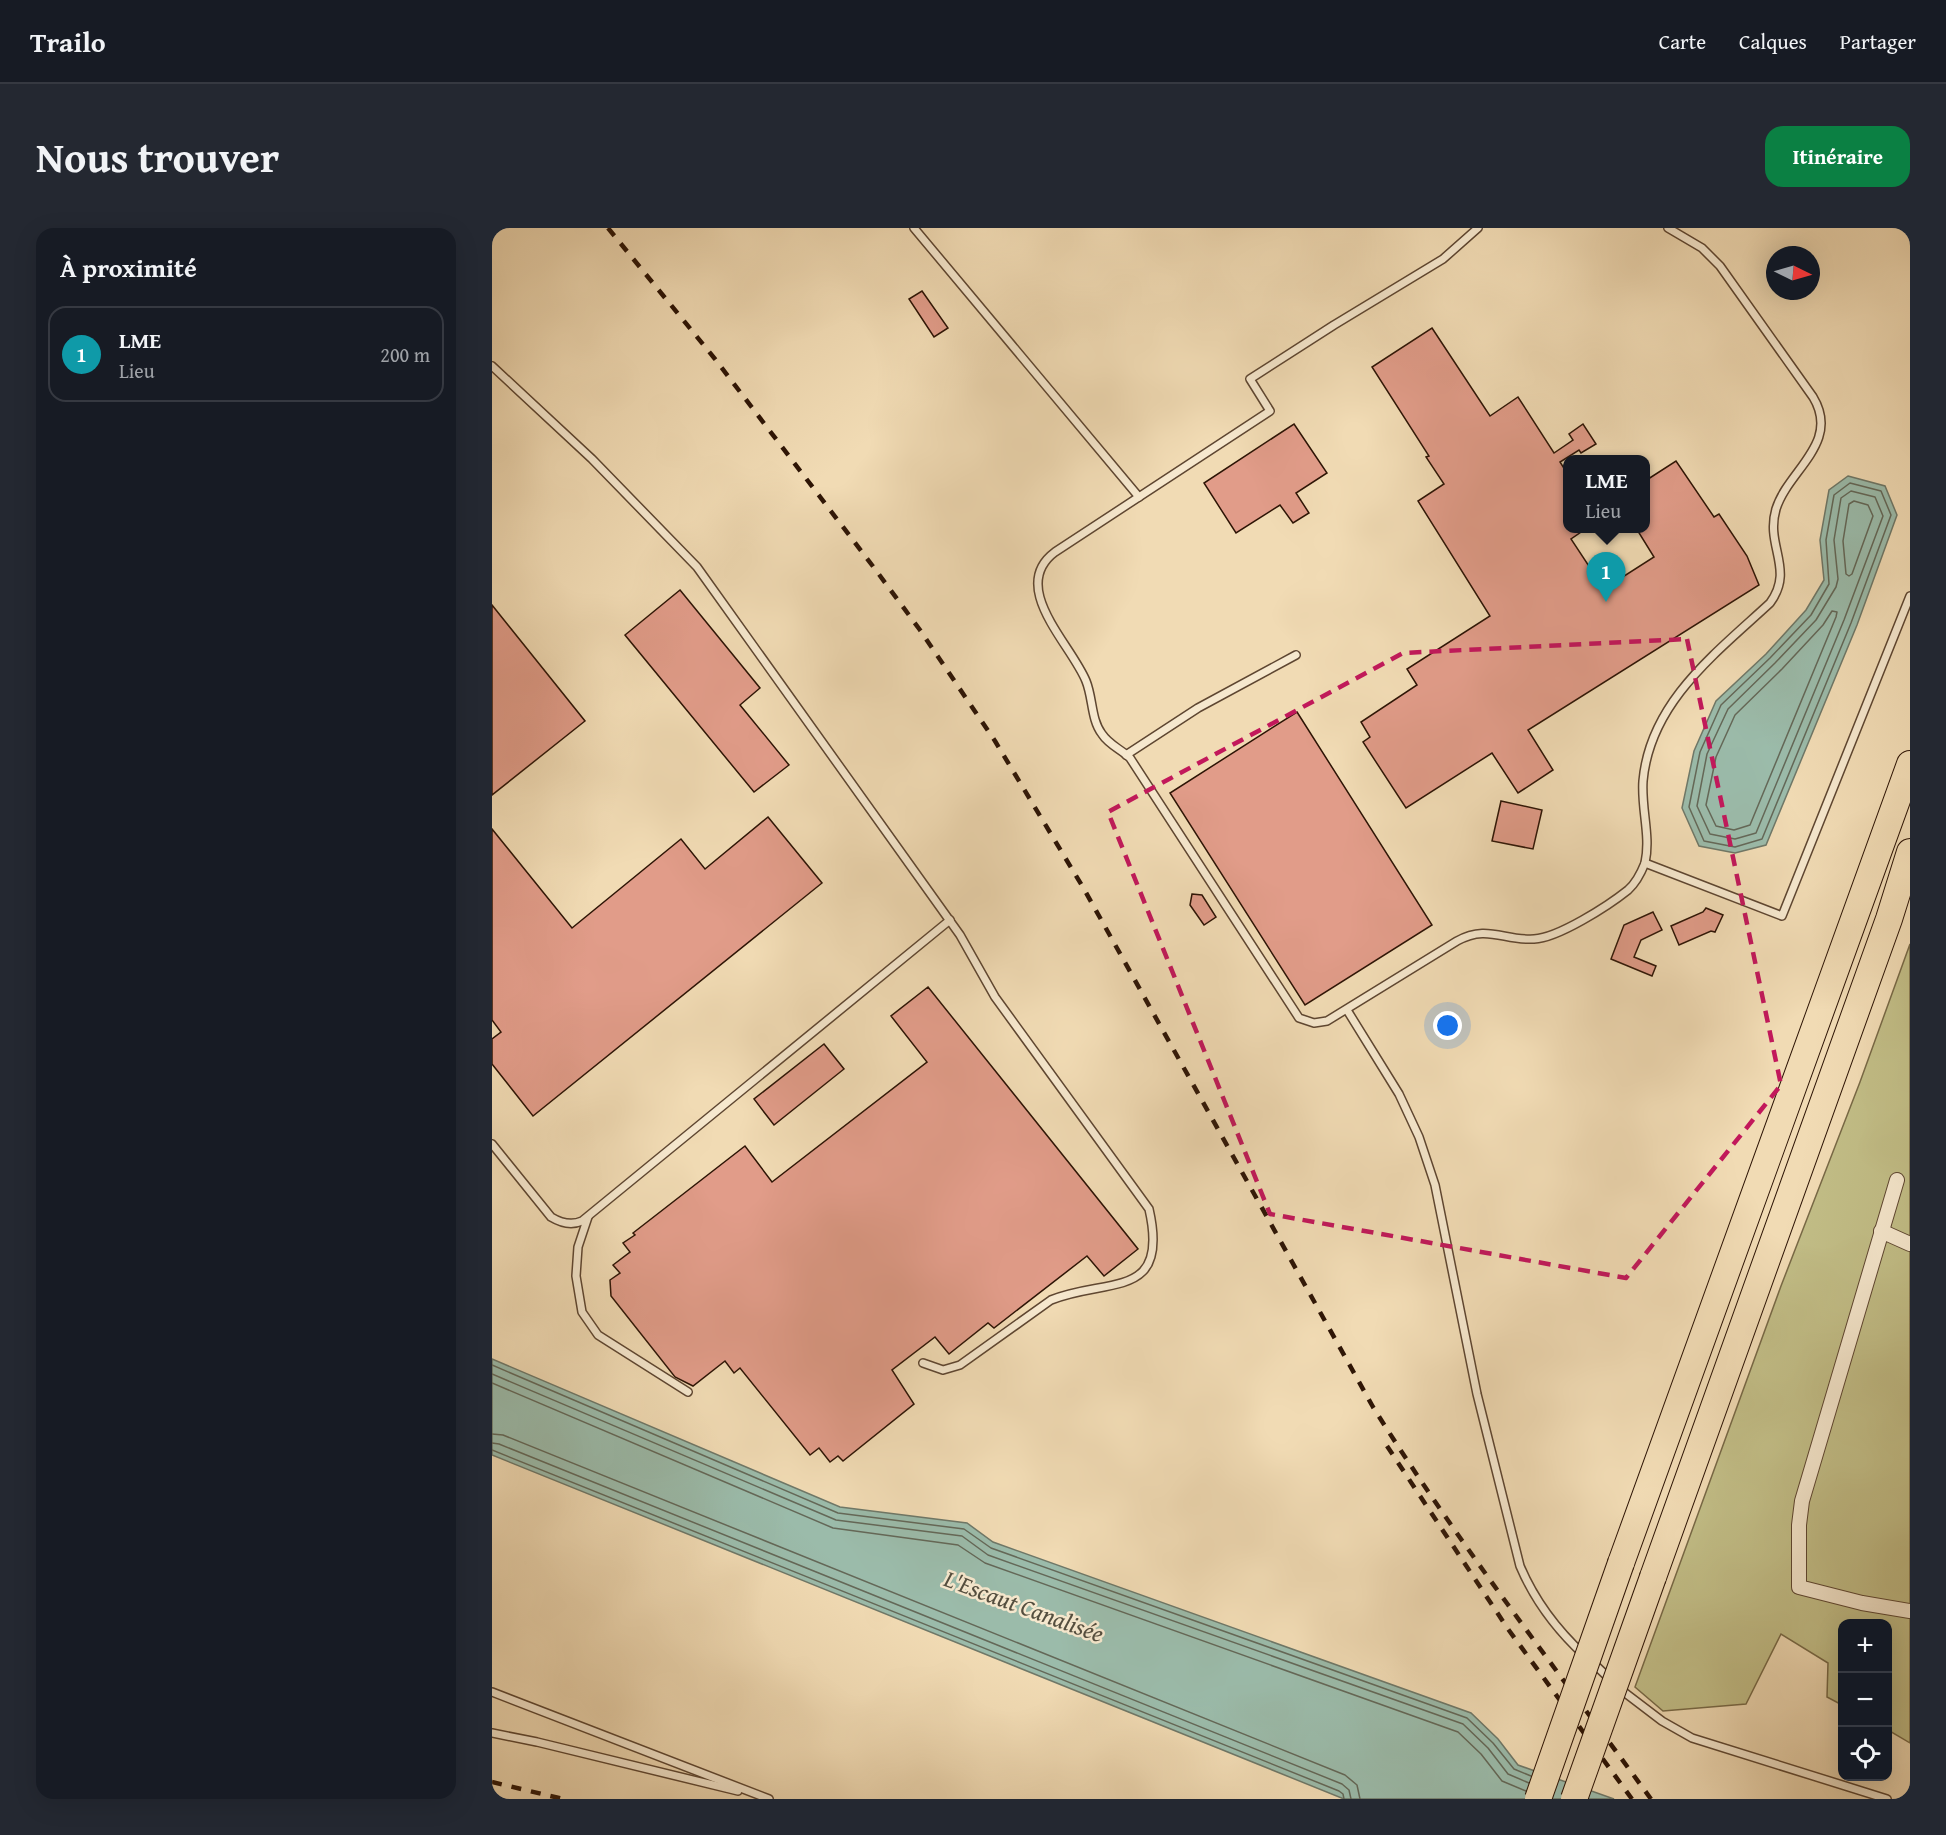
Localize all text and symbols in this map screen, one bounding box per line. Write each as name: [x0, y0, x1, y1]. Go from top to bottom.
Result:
text: Trailo: [30, 21, 106, 62]
text: Carte: [1659, 26, 1706, 57]
text: Calques: [1739, 26, 1807, 57]
text: Partager: [1840, 26, 1916, 57]
text: Nous trouver: [36, 126, 279, 187]
button: Itinéraire: [1765, 126, 1910, 187]
north arrow: [1766, 246, 1820, 300]
text: À proximité: [60, 248, 197, 287]
text: LME: [119, 324, 161, 356]
text: 1: [76, 340, 87, 369]
text: 200 m: [380, 340, 430, 369]
text: Lieu: [119, 356, 155, 385]
popup: [1563, 455, 1650, 533]
text: LME: [1585, 464, 1628, 496]
text: Lieu: [1585, 496, 1621, 525]
pin: 1: [1586, 552, 1626, 602]
your location: [1433, 1011, 1462, 1040]
water label: L'Escaut Canalisée: [938, 1561, 1109, 1651]
map controls: [1838, 1619, 1892, 1781]
button: +: [1838, 1619, 1892, 1673]
button: −: [1838, 1673, 1892, 1727]
button: locate: [1838, 1727, 1892, 1781]

